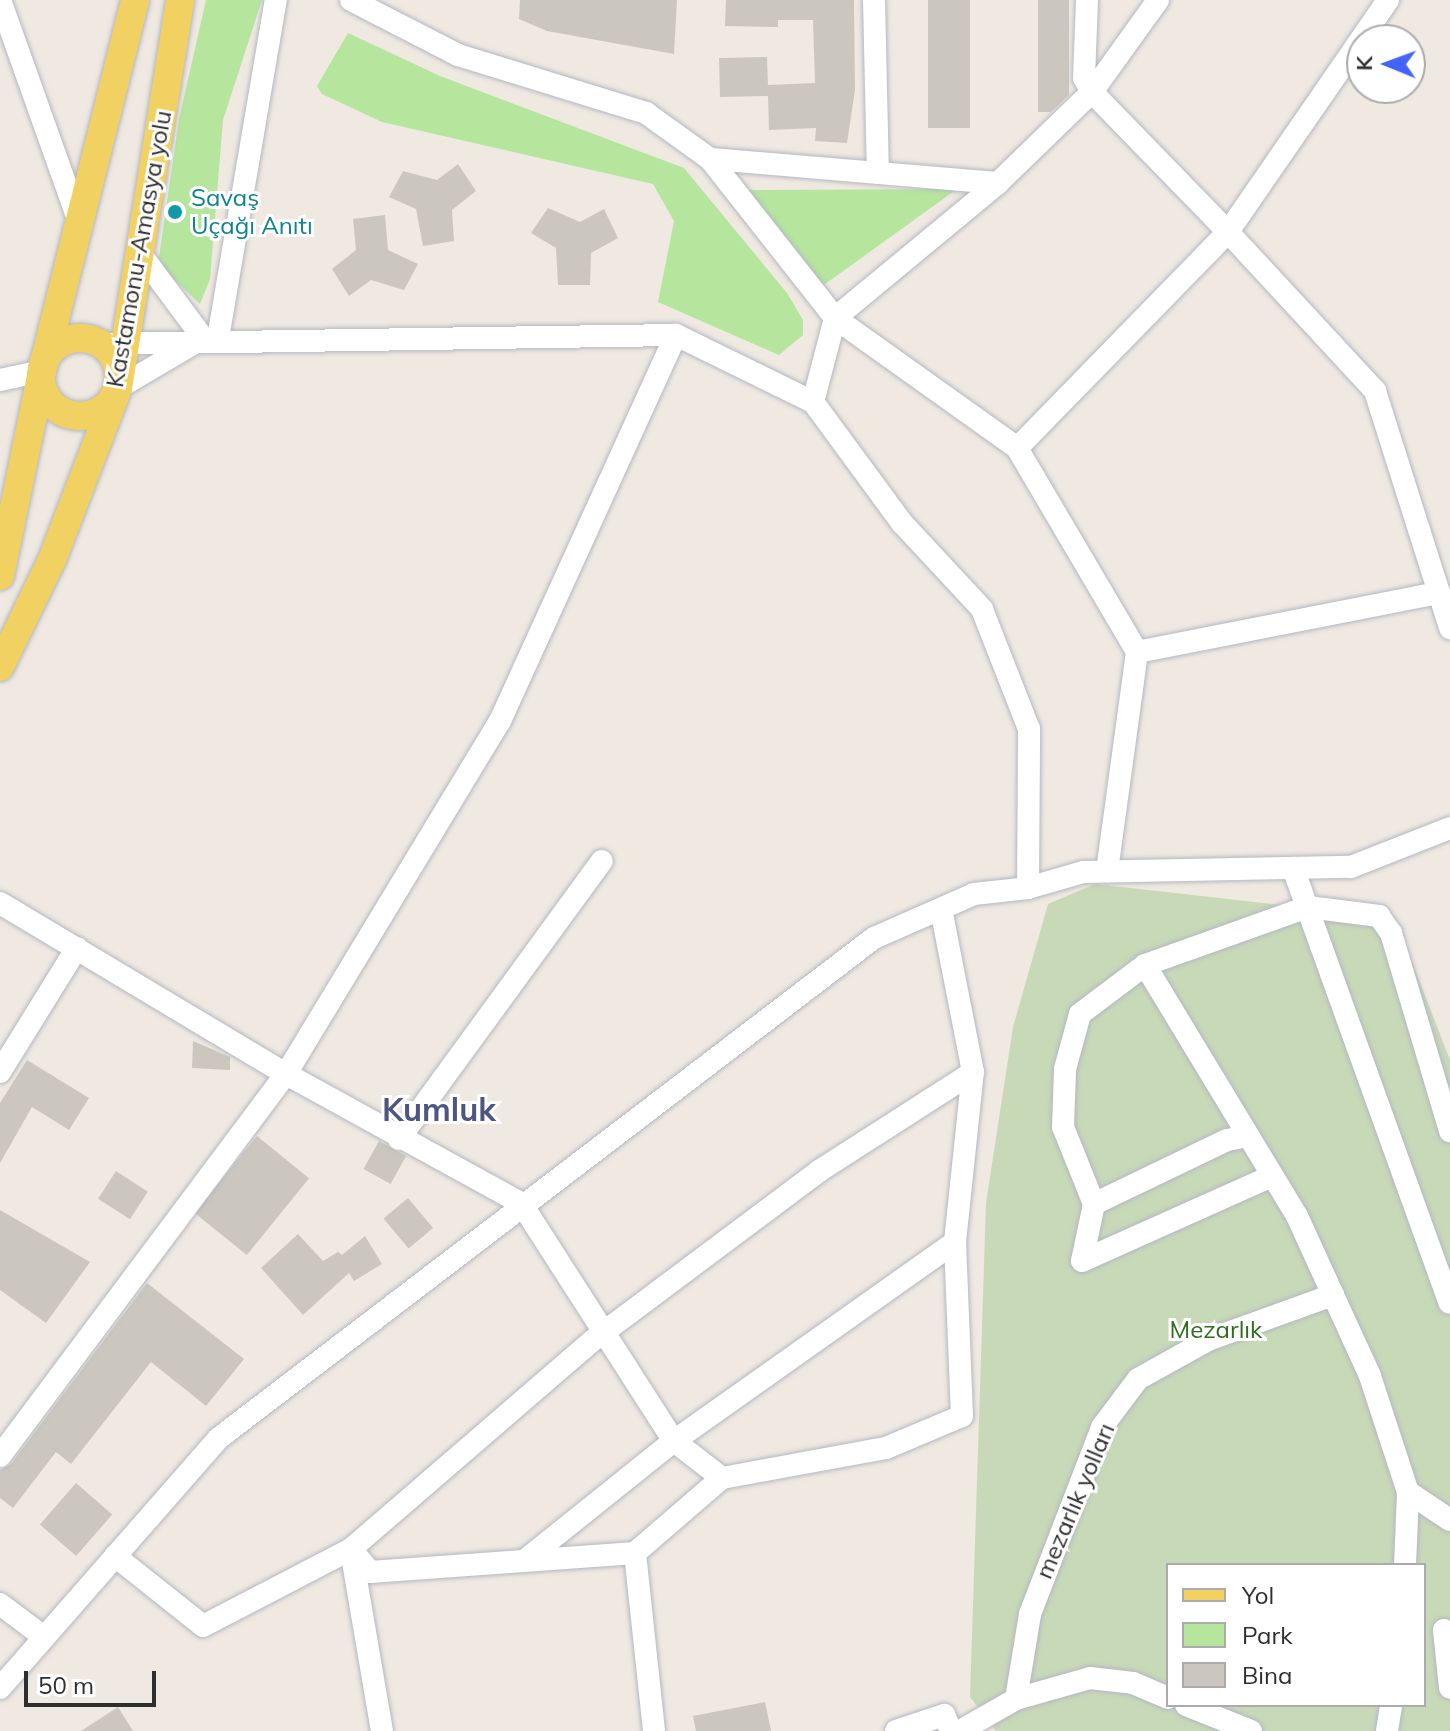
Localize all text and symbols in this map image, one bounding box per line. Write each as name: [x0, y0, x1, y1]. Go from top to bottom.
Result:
north arrow: [1346, 24, 1426, 104]
text: K: [1350, 56, 1378, 71]
street label: Kastamonu-Amasya yolu: [100, 108, 178, 390]
place label: Savaş Uçağı Anıtı: [191, 184, 313, 240]
marker: Savaş Uçağı Anıtı: [166, 203, 184, 221]
district label: Kumluk: [382, 1090, 496, 1128]
park label: Mezarlık: [1170, 1316, 1262, 1344]
street label: mezarlık yolları: [1029, 1419, 1121, 1583]
legend: [1166, 1563, 1426, 1707]
text: Yol: [1242, 1580, 1274, 1610]
text: Park: [1242, 1620, 1293, 1650]
scale bar: [28, 1655, 160, 1705]
text: Bina: [1242, 1660, 1293, 1690]
text: 50 m: [38, 1670, 94, 1700]

